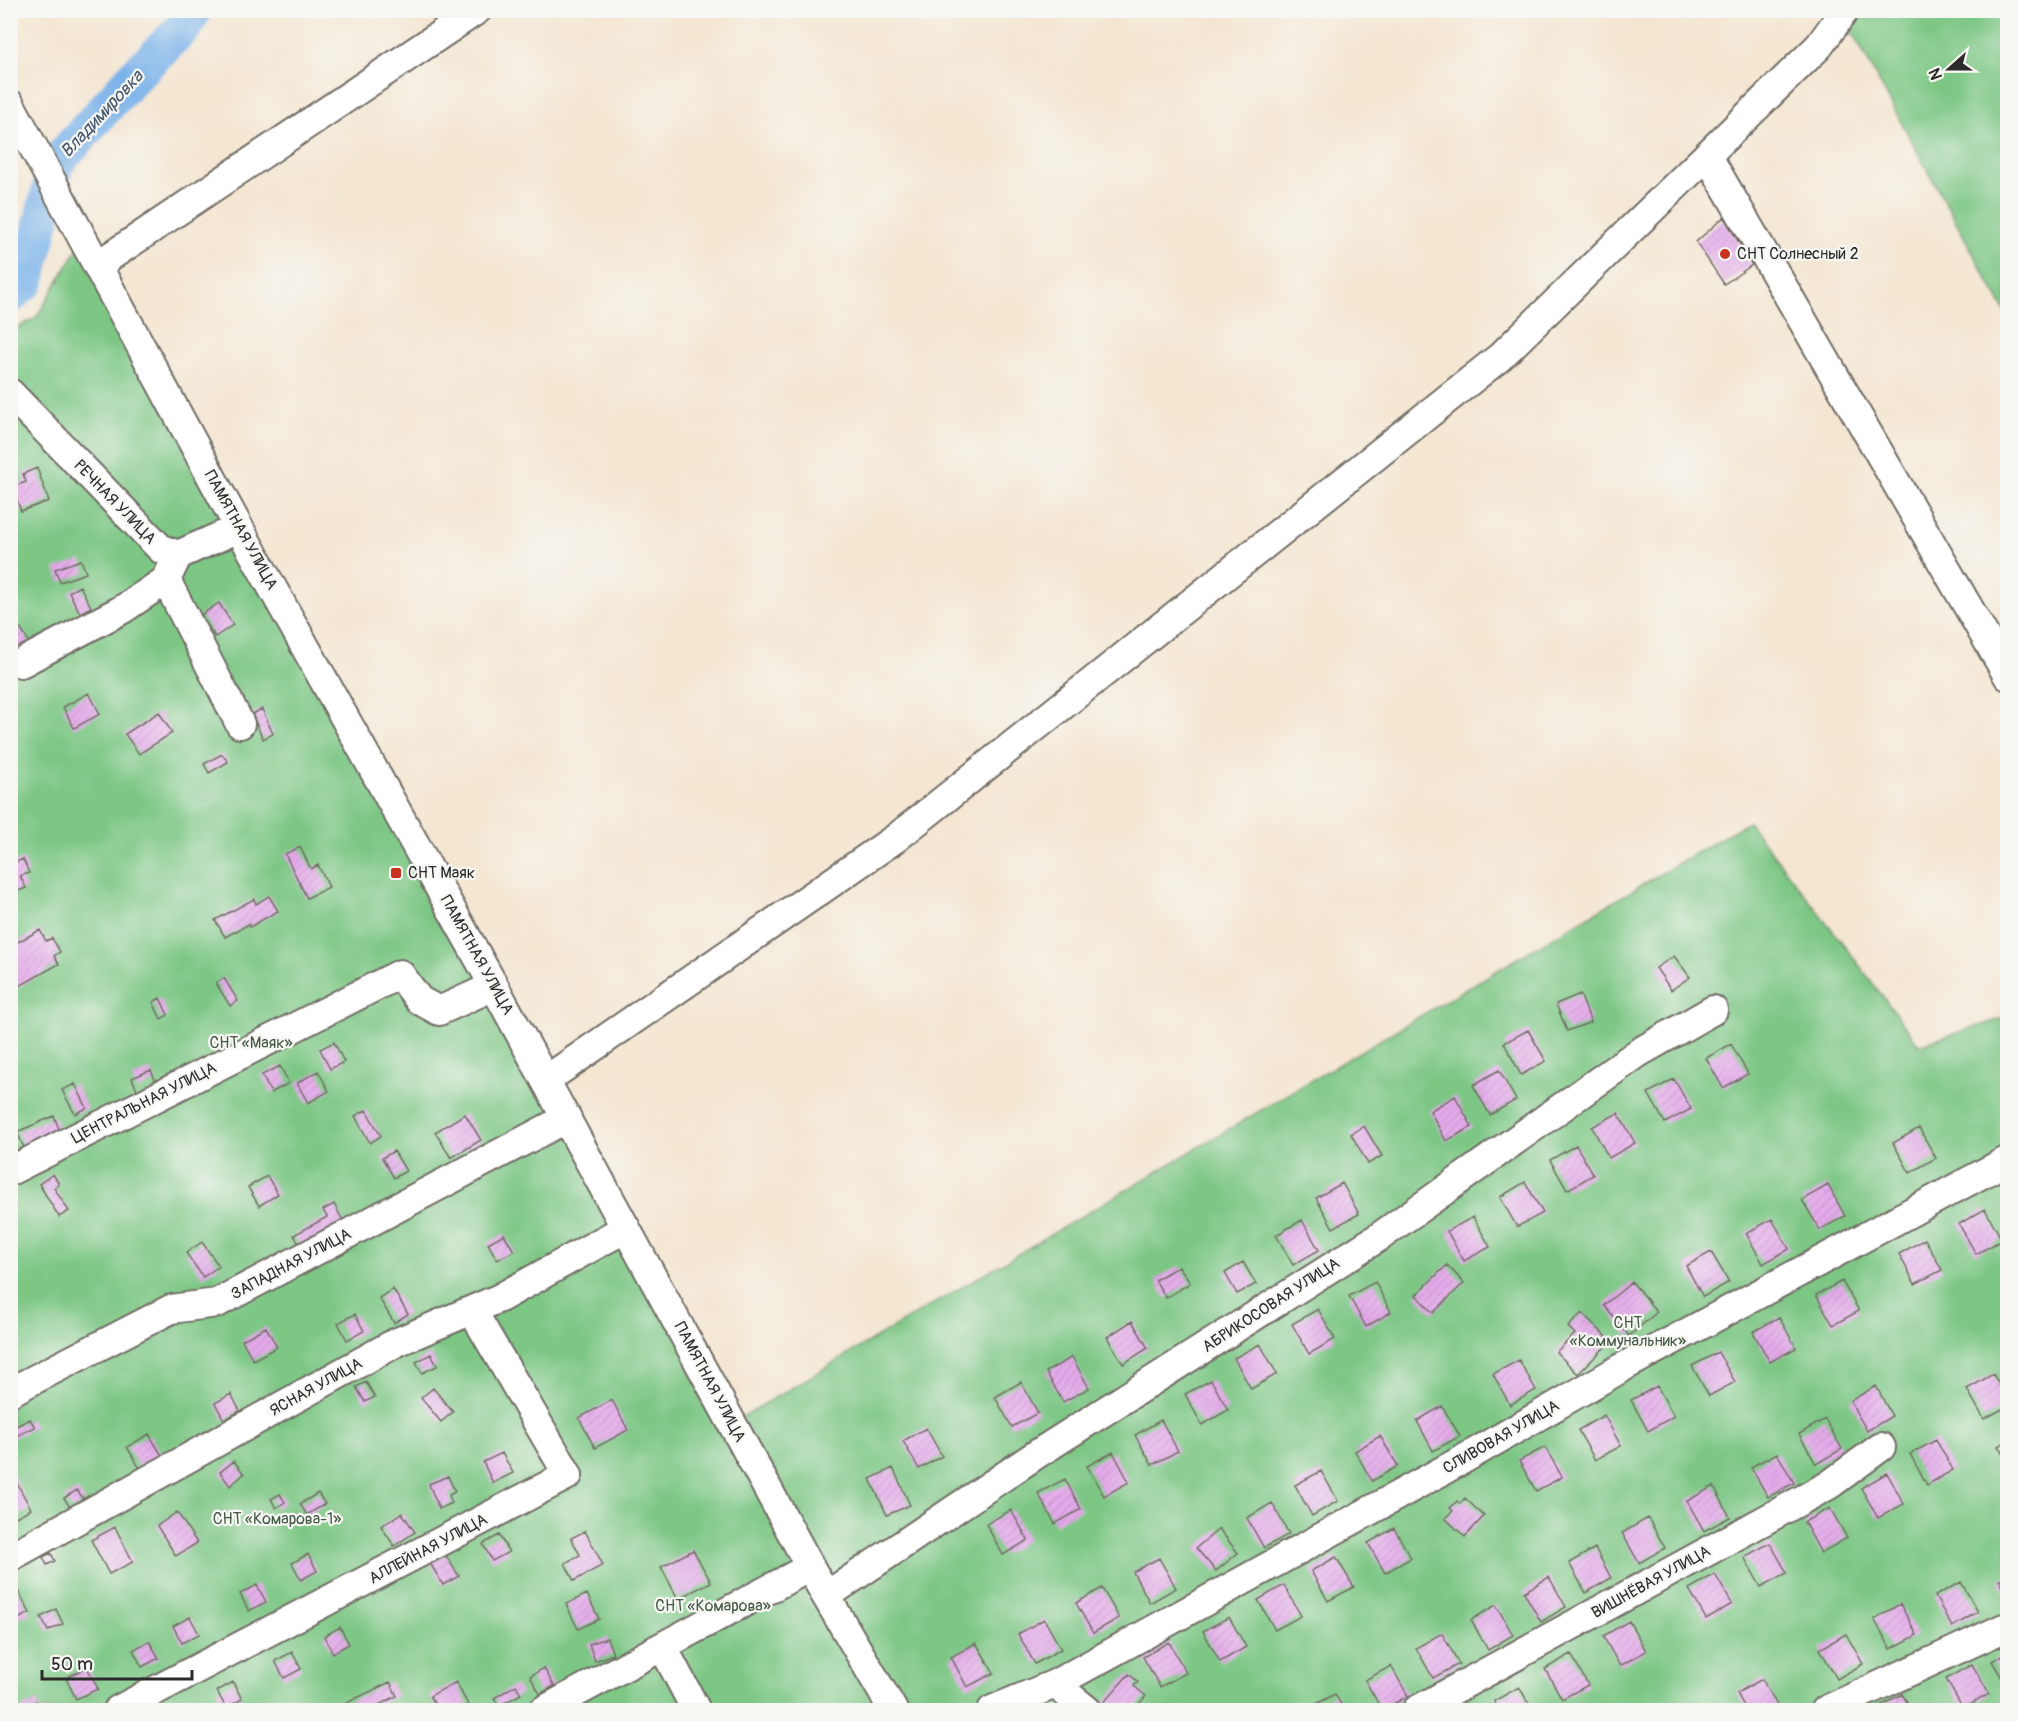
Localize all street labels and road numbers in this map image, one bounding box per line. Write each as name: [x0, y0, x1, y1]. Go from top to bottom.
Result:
street label: РЕЧНАЯ УЛИЦА: [70, 456, 160, 548]
street label: ПАМЯТНАЯ УЛИЦА: [200, 467, 282, 593]
street label: ПАМЯТНАЯ УЛИЦА: [436, 892, 518, 1018]
street label: ЦЕНТРАЛЬНАЯ УЛИЦА: [68, 1058, 220, 1148]
street label: ЗАПАДНАЯ УЛИЦА: [227, 1224, 355, 1304]
street label: АБРИКОСОВАЯ УЛИЦА: [1199, 1253, 1343, 1357]
street label: ПАМЯТНАЯ УЛИЦА: [670, 1318, 750, 1446]
street label: ЯСНАЯ УЛИЦА: [266, 1353, 366, 1421]
street label: СЛИВОВАЯ УЛИЦА: [1439, 1396, 1563, 1478]
street label: АЛЛЕЙНАЯ УЛИЦА: [365, 1509, 491, 1589]
street label: ВИШНЁВАЯ УЛИЦА: [1588, 1541, 1714, 1623]

